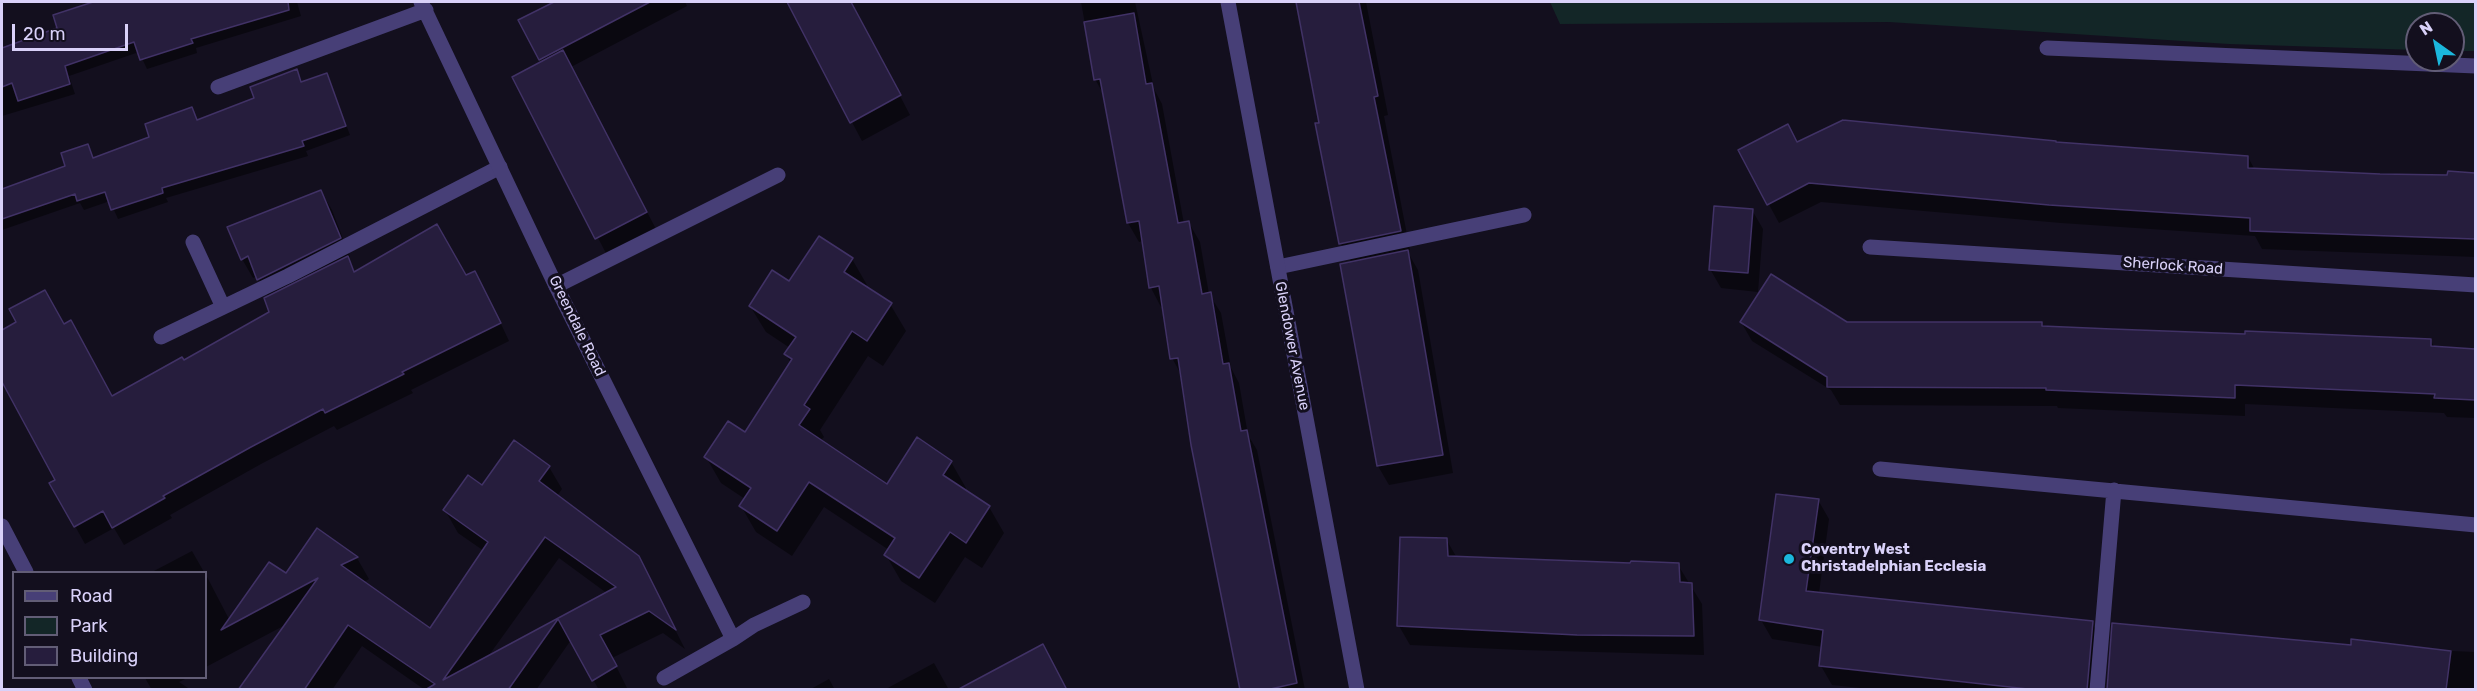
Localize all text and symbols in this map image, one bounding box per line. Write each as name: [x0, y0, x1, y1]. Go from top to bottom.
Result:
scale bar: [15, 12, 130, 50]
north arrow: [2405, 12, 2465, 72]
text: N: [2416, 17, 2436, 39]
text: 20 m: [23, 23, 65, 45]
street label: Sherlock Road: [2122, 254, 2224, 278]
street label: Greendale Road: [545, 273, 609, 379]
street label: Glendower Avenue: [1271, 280, 1313, 412]
place label: Coventry West Christadelphian Ecclesia: [1801, 541, 1986, 576]
marker: Coventry West Christadelphian Ecclesia: [1782, 552, 1796, 566]
legend: [12, 571, 207, 679]
text: Road: [70, 585, 113, 607]
text: Park: [70, 615, 107, 637]
text: Building: [70, 645, 138, 667]

